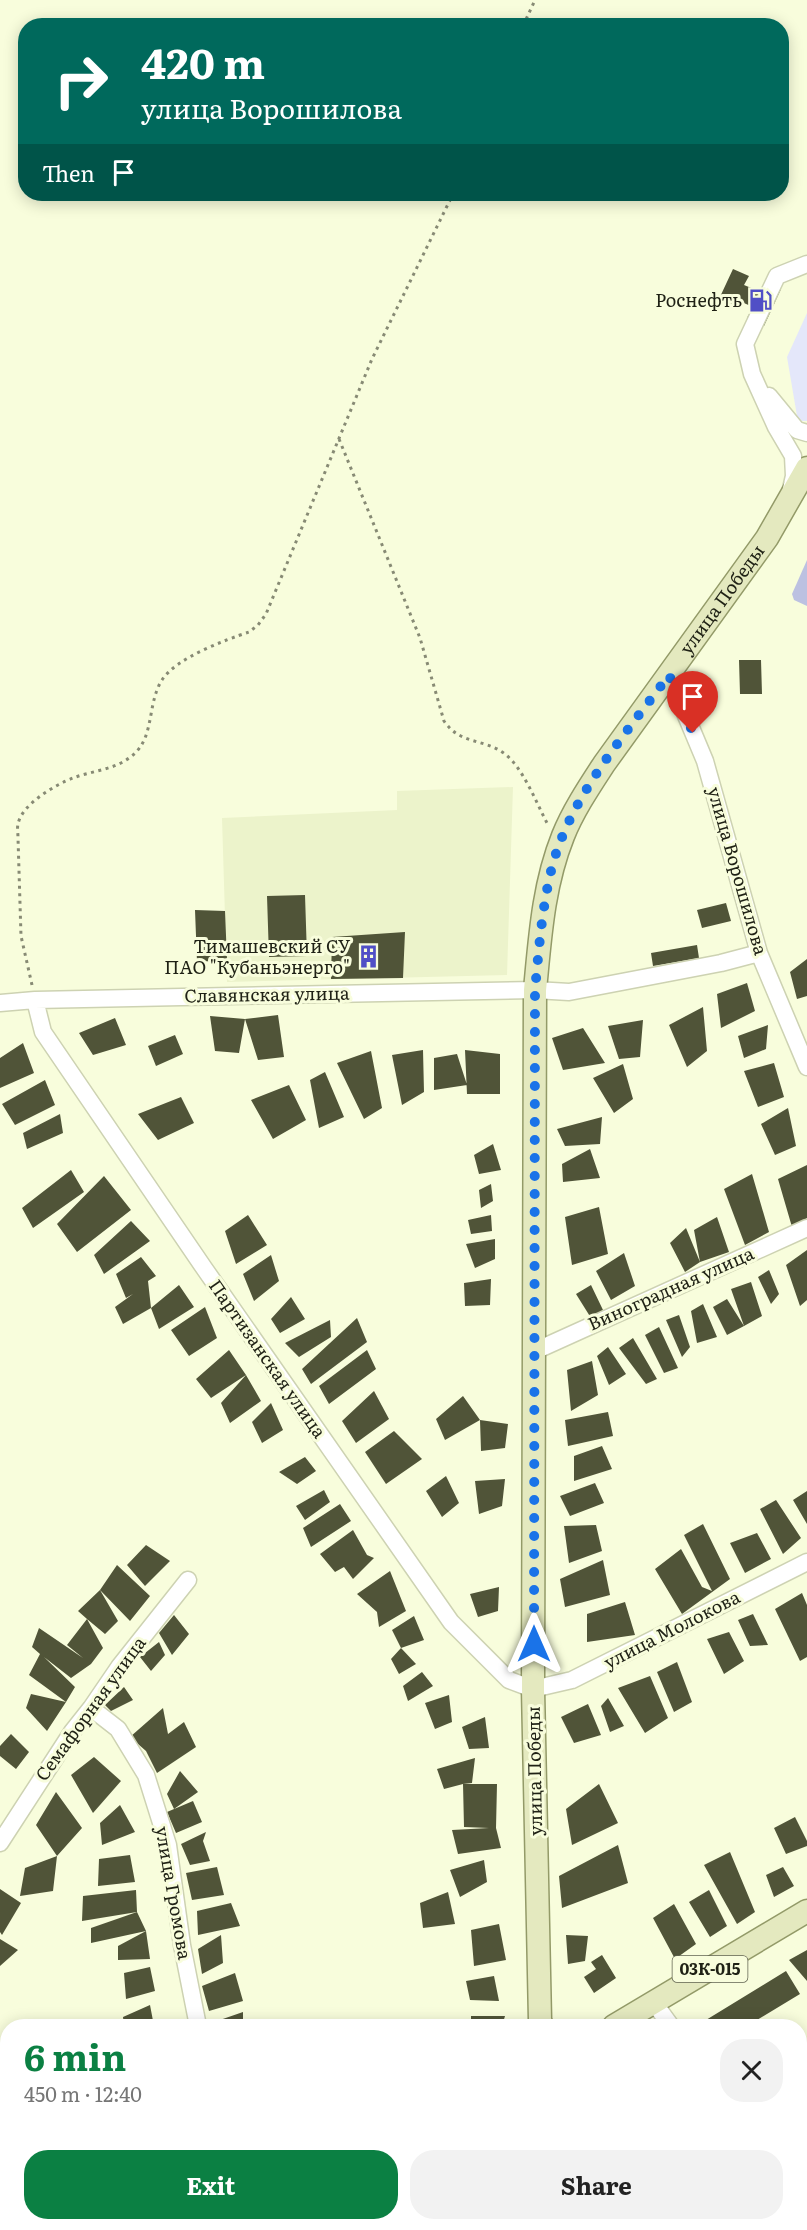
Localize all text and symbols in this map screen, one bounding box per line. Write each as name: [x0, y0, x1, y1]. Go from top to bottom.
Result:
text: 420 m: [141, 30, 265, 92]
icon: right: [42, 42, 120, 120]
text: улица Ворошилова: [141, 87, 402, 127]
text: Then: [42, 156, 95, 189]
icon: arrive: [107, 156, 140, 189]
place label: Роснефть: [655, 286, 742, 313]
fuel station icon: Роснефть: [747, 288, 773, 314]
street label: улица Победы: [672, 538, 770, 659]
pin: [667, 671, 718, 733]
icon: arrive: [676, 680, 709, 713]
street label: улица Ворошилова: [701, 783, 775, 958]
place label: Тимашевский СУ ПАО "Кубаньэнерго": [164, 932, 351, 980]
building icon: Тимашевский СУ ПАО "Кубаньэнерго": [355, 944, 381, 970]
street label: Славянская улица: [184, 979, 350, 1008]
street label: Виноградная улица: [583, 1239, 758, 1336]
street label: Партизанская улица: [203, 1273, 334, 1443]
street label: улица Молокова: [598, 1582, 745, 1675]
position arrow: [502, 1612, 566, 1676]
street label: Семафорная улица: [28, 1630, 152, 1786]
street label: улица Победы: [519, 1706, 548, 1836]
street label: улица Громова: [149, 1824, 200, 1962]
road number: 03К-015: [672, 1956, 748, 1982]
text: 6 min: [24, 2029, 126, 2082]
button: close: [720, 2039, 783, 2102]
text: 450 m · 12:40: [24, 2078, 142, 2108]
button: Exit: [24, 2150, 398, 2219]
button: Share: [410, 2150, 783, 2219]

